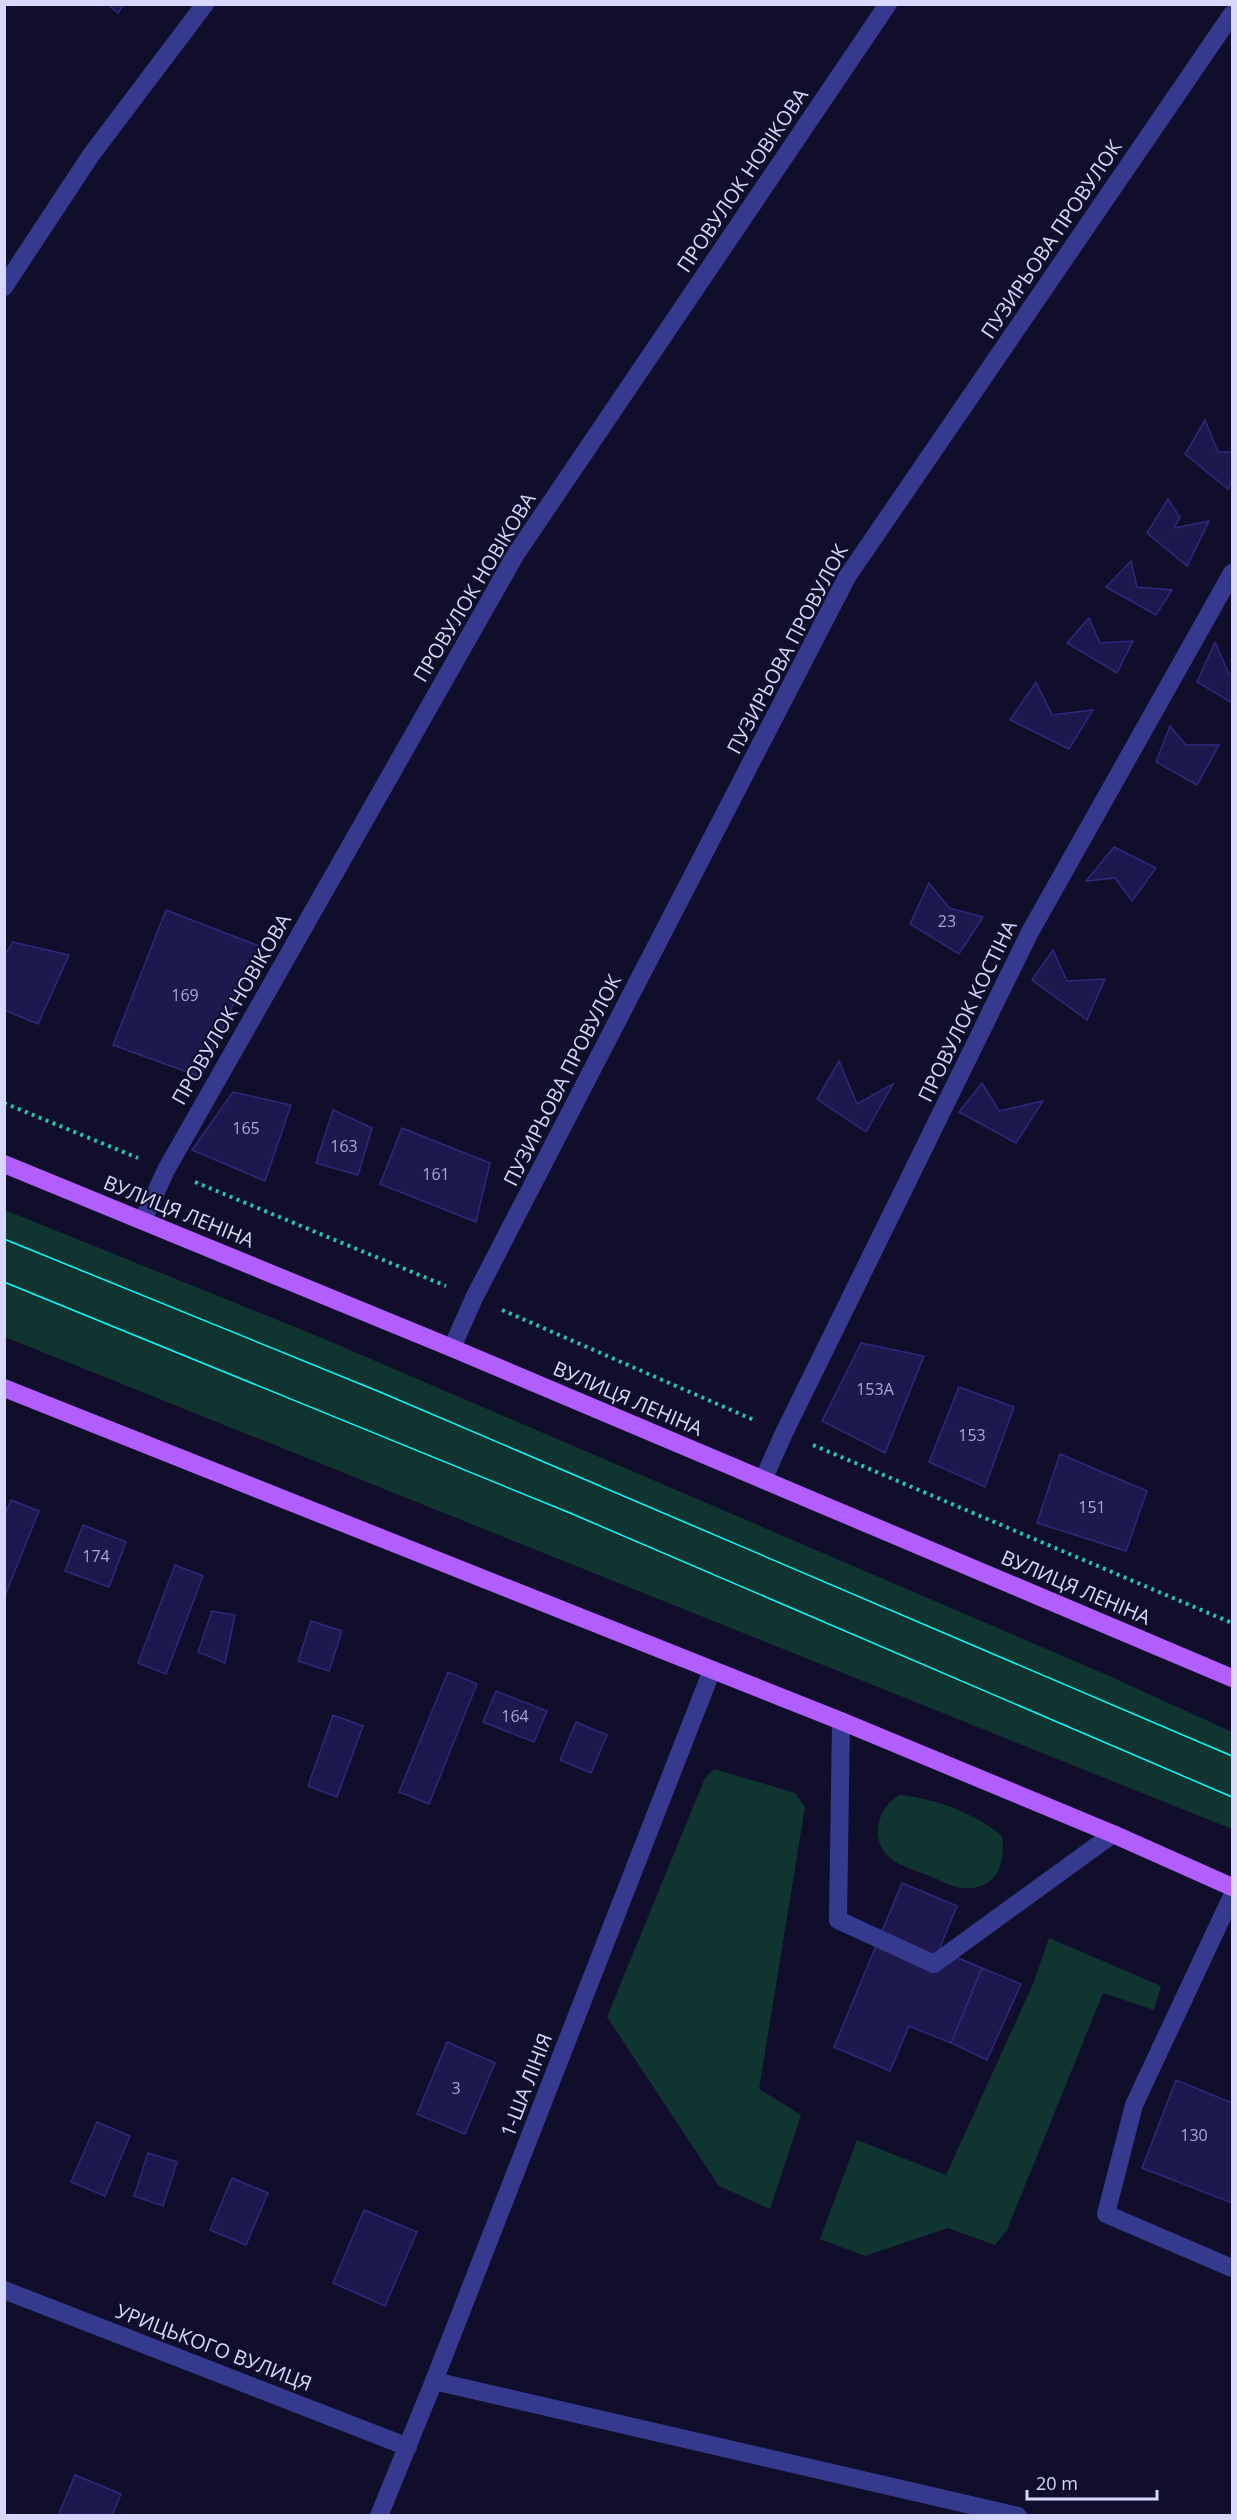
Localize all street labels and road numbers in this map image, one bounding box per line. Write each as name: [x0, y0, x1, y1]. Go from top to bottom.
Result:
street label: ПРОВУЛОК НОВІКОВА: [670, 82, 814, 277]
street label: ПУЗИРЬОВА ПРОВУЛОК: [974, 134, 1128, 344]
street label: ПРОВУЛОК НОВІКОВА: [407, 487, 542, 687]
street label: ПУЗИРЬОВА ПРОВУЛОК: [720, 539, 854, 759]
street label: ПРОВУЛОК НОВІКОВА: [165, 908, 297, 1110]
street label: ПРОВУЛОК КОСТІНА: [911, 915, 1023, 1106]
street label: ПУЗИРЬОВА ПРОВУЛОК: [497, 969, 628, 1190]
street label: ВУЛИЦЯ ЛЕНІНА: [100, 1169, 259, 1254]
street label: ВУЛИЦЯ ЛЕНІНА: [549, 1354, 707, 1442]
street label: ВУЛИЦЯ ЛЕНІНА: [997, 1543, 1155, 1631]
street label: 1-ША ЛІНІЯ: [494, 2029, 558, 2141]
street label: УРИЦЬКОГО ВУЛИЦЯ: [112, 2297, 316, 2397]

